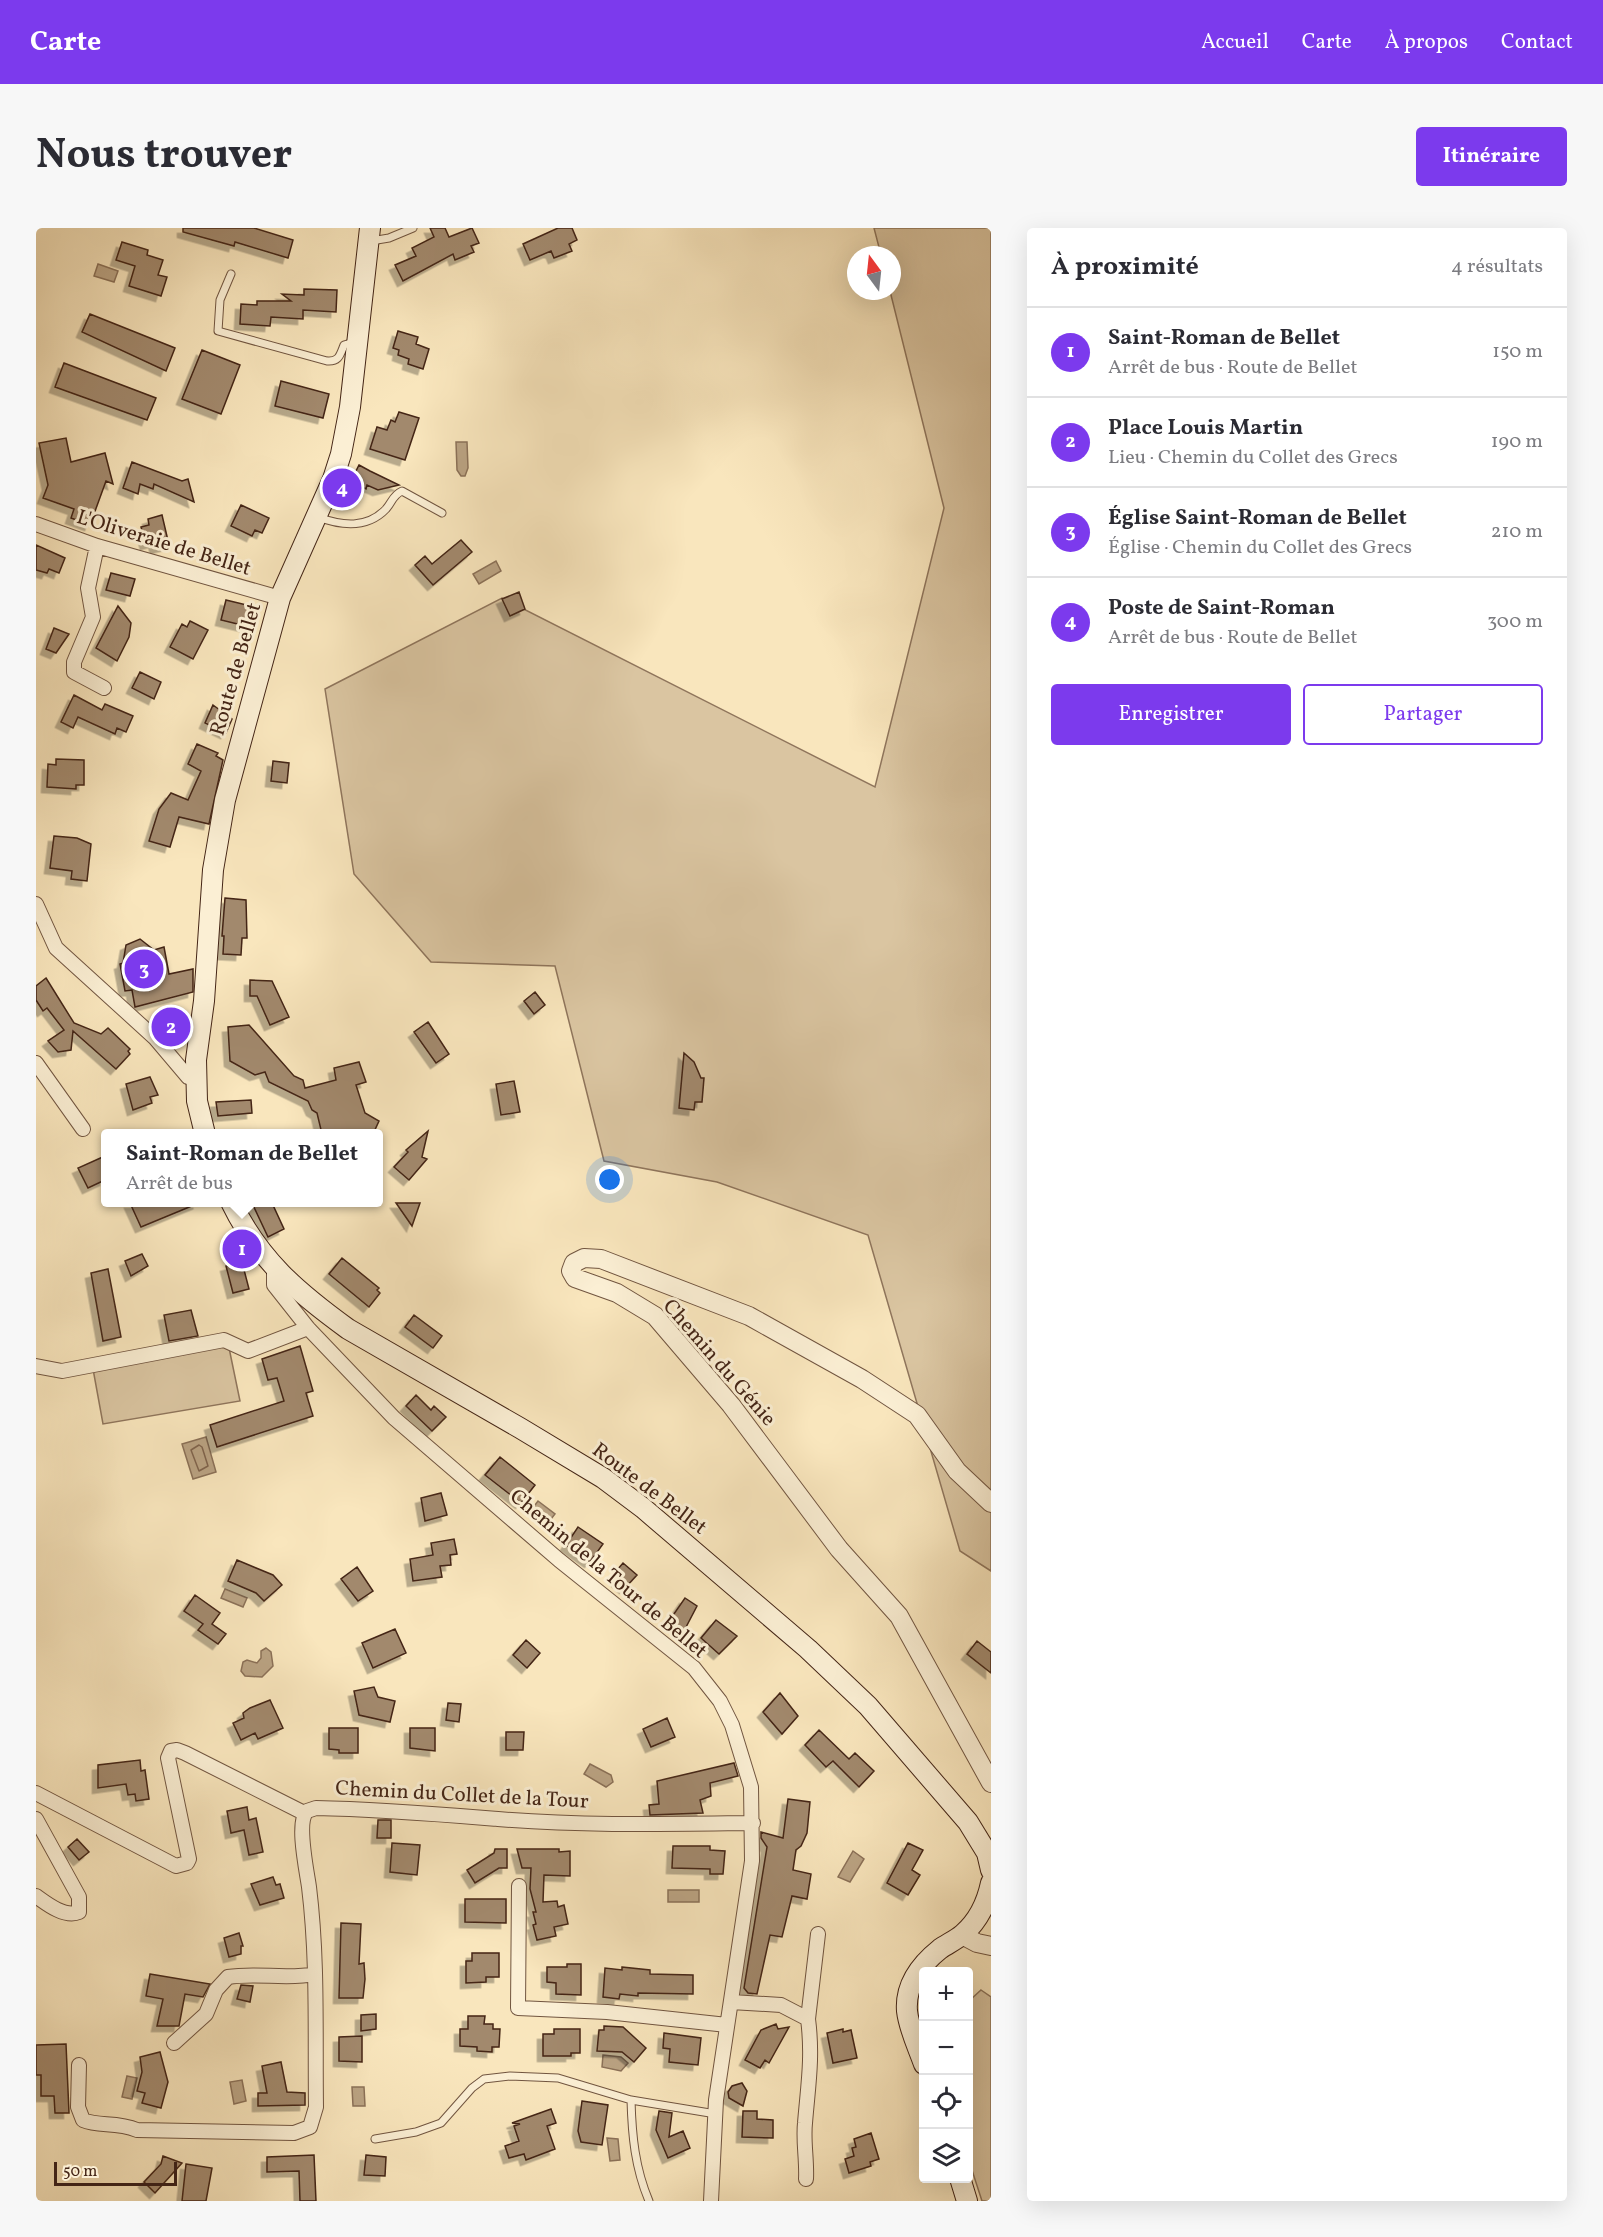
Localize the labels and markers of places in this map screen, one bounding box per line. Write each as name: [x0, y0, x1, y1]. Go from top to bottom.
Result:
pin: 4: [322, 466, 362, 510]
pin: 3: [124, 946, 164, 992]
pin: 2: [152, 1004, 190, 1050]
pin: 1: [222, 1226, 262, 1272]

